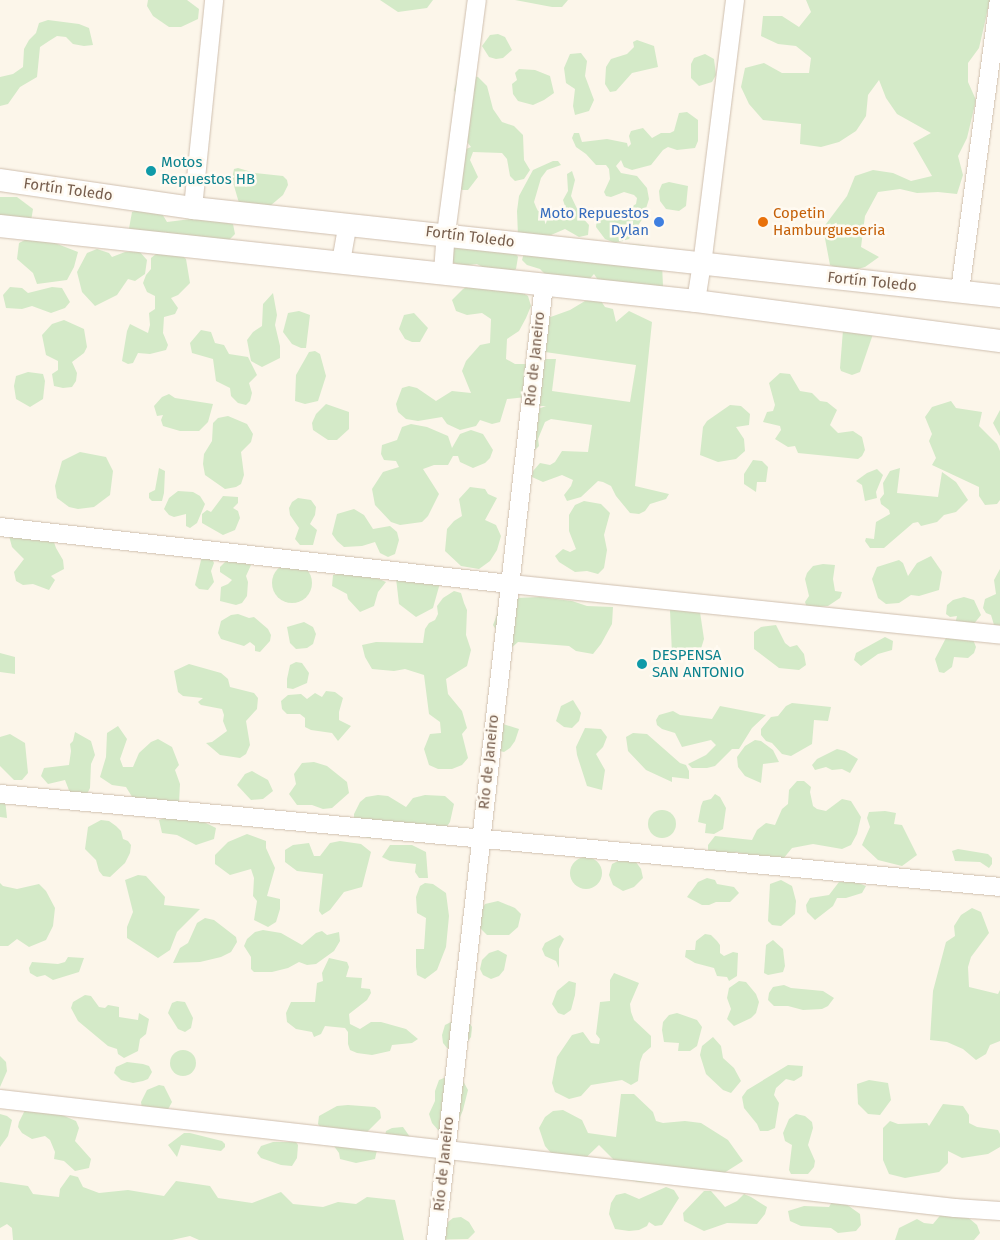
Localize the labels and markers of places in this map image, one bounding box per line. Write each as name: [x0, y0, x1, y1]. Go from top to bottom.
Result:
place label: Motos Repuestos HB: [161, 153, 255, 188]
marker: Motos Repuestos HB: [145, 165, 157, 177]
place label: Moto Repuestos Dylan: [540, 204, 649, 239]
place label: Copetin Hamburgueseria: [773, 204, 885, 239]
marker: Moto Repuestos Dylan: [653, 216, 665, 228]
marker: Copetin Hamburgueseria: [757, 216, 769, 228]
place label: DESPENSA SAN ANTONIO: [652, 646, 744, 681]
marker: DESPENSA SAN ANTONIO: [636, 658, 648, 670]

